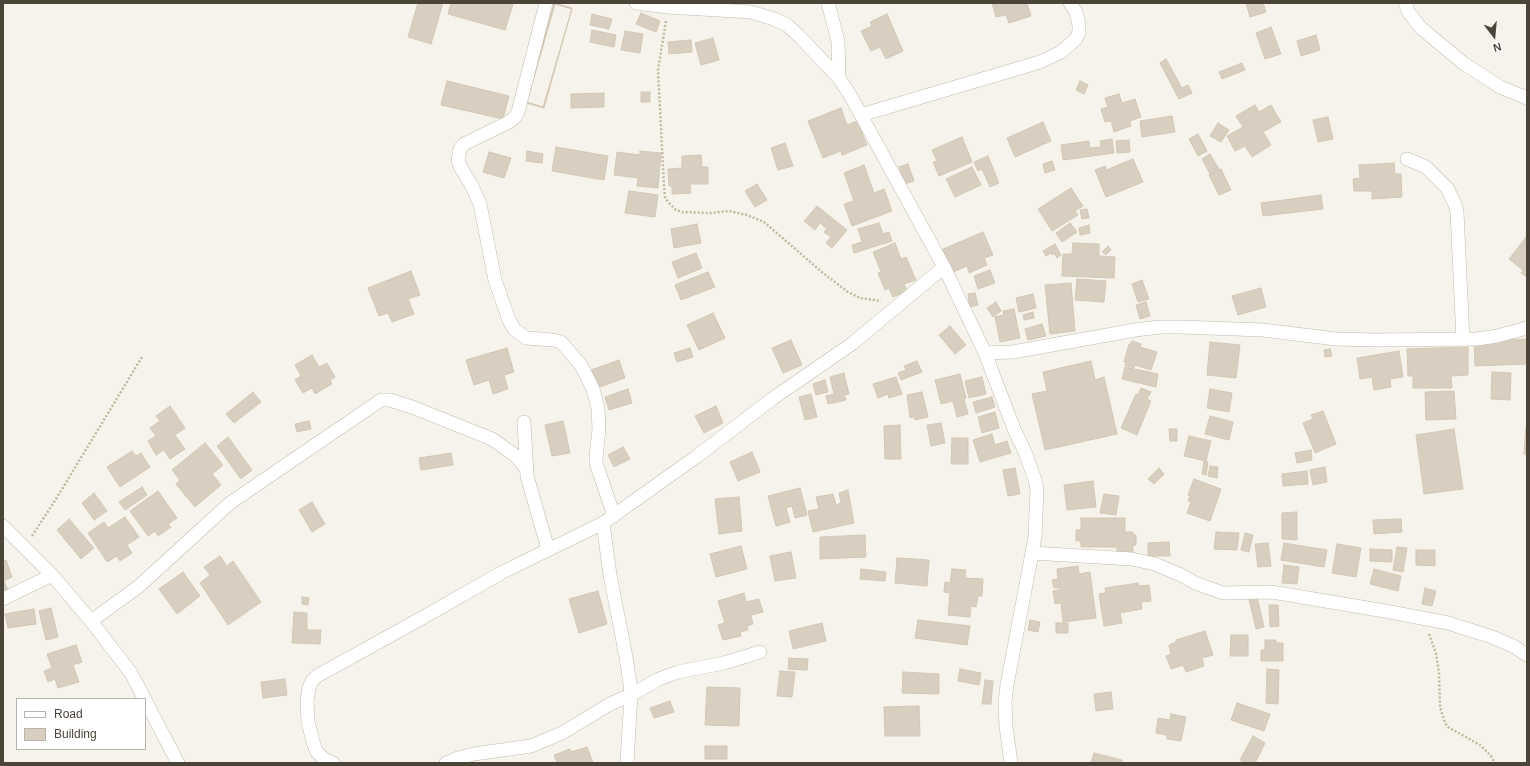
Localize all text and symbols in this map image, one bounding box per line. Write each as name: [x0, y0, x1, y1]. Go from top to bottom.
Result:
north arrow: [1474, 16, 1514, 56]
text: N: [1492, 41, 1503, 54]
legend: [16, 698, 146, 750]
text: Road: [54, 707, 83, 721]
text: Building: [54, 727, 97, 741]

